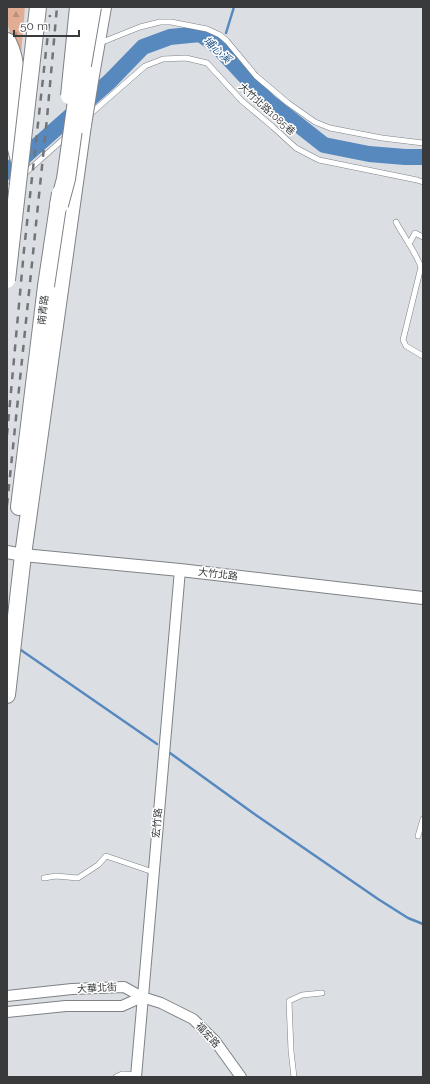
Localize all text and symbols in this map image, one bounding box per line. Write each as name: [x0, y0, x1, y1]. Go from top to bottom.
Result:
scale bar: [14, 12, 79, 38]
text: 50 m: [20, 19, 48, 33]
water label: 埔心溪: [200, 34, 235, 67]
street label: 大竹北路1085巷: [237, 81, 297, 137]
street label: 南青路: [36, 294, 50, 326]
street label: 大竹北路: [197, 566, 239, 582]
street label: 宏竹路: [150, 808, 164, 838]
street label: 大華北街: [77, 981, 117, 995]
street label: 福宏路: [194, 1020, 222, 1050]

